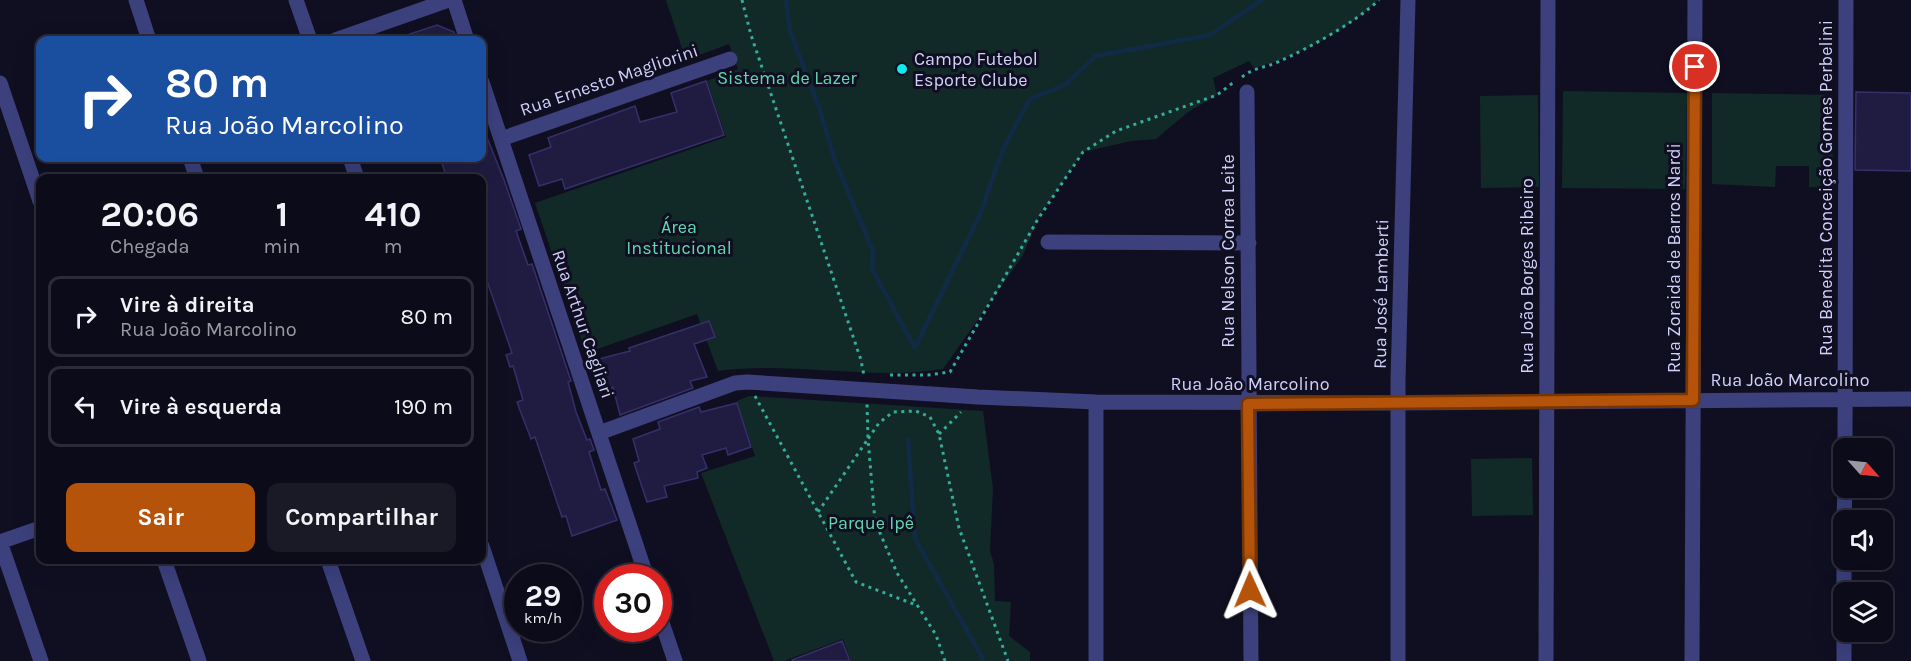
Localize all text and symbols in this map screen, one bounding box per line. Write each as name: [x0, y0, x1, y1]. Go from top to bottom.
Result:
street label: Rua Benedita Conceição Gomes Perbelini: [1815, 20, 1837, 356]
street label: Rua Ernesto Magliorini: [517, 39, 701, 121]
pin: [1669, 41, 1720, 92]
place label: Campo Futebol Esporte Clube: [914, 48, 1038, 91]
icon: arrive: [1678, 50, 1711, 83]
text: 80 m: [165, 58, 269, 108]
icon: right: [66, 60, 144, 138]
marker: Campo Futebol Esporte Clube: [895, 62, 909, 76]
park label: Sistema de Lazer: [717, 67, 857, 89]
text: Rua João Marcolino: [165, 109, 404, 141]
street label: Rua Zoraida de Barros Nardi: [1663, 143, 1685, 373]
street label: Rua Nelson Correa Leite: [1217, 154, 1239, 348]
street label: Rua João Borges Ribeiro: [1516, 178, 1538, 374]
text: 20:06: [100, 193, 199, 235]
text: 1: [275, 193, 288, 235]
text: 410: [365, 193, 422, 235]
park label: Área Institucional: [626, 215, 732, 259]
street label: Rua José Lamberti: [1369, 219, 1393, 369]
text: Chegada: [110, 235, 190, 258]
text: min: [264, 235, 300, 258]
text: m: [384, 235, 402, 258]
street label: Rua Arthur Cagliari: [547, 247, 619, 401]
text: Vire à direita: [120, 292, 255, 318]
icon: right: [69, 300, 102, 333]
text: 80 m: [401, 304, 453, 330]
text: Rua João Marcolino: [120, 318, 297, 341]
street label: Rua João Marcolino: [1710, 369, 1870, 391]
street label: Rua João Marcolino: [1170, 373, 1330, 395]
icon: left: [69, 390, 102, 423]
text: Vire à esquerda: [120, 394, 282, 420]
text: 190 m: [394, 394, 453, 420]
north arrow: [1833, 438, 1893, 498]
map controls: [1833, 438, 1893, 642]
button: Sair: [66, 483, 255, 552]
button: Compartilhar: [267, 483, 456, 552]
button: sound: [1833, 510, 1893, 570]
park label: Parque Ipê: [828, 512, 914, 534]
position arrow: [1218, 558, 1282, 622]
speed limit sign: 30: [594, 564, 672, 642]
text: 29: [525, 578, 561, 614]
button: layers: [1833, 582, 1893, 642]
text: km/h: [524, 609, 562, 627]

